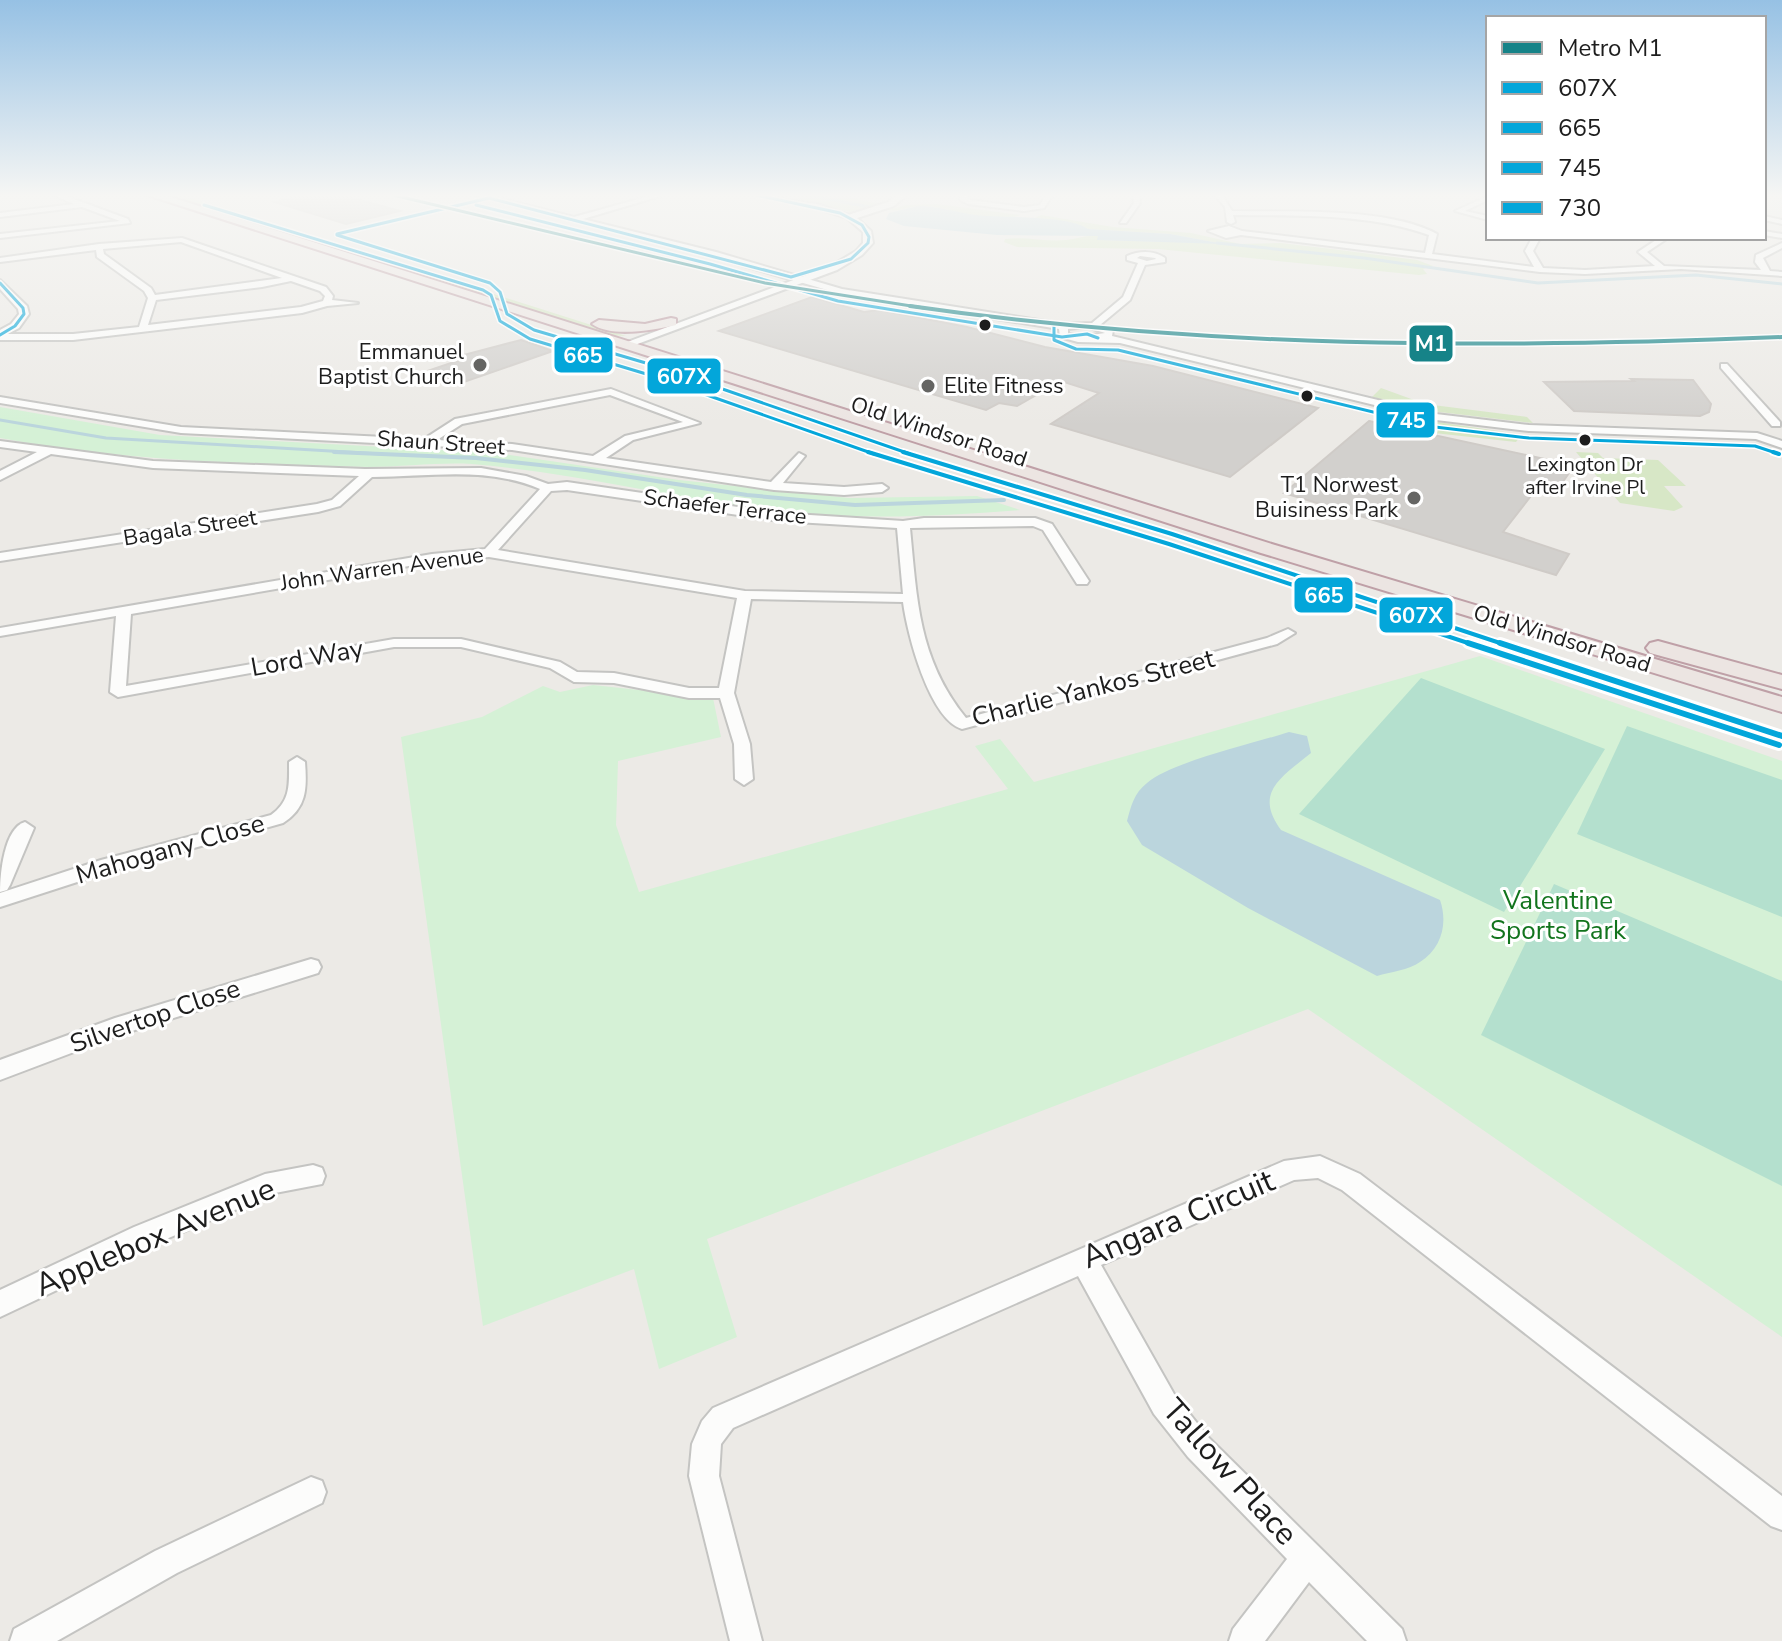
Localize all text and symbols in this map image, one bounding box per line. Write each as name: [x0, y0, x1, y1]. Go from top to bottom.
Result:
legend: [1486, 16, 1766, 240]
text: Metro M1: [1558, 32, 1663, 64]
text: 607X: [1558, 72, 1617, 104]
text: 665: [1558, 112, 1601, 144]
text: 745: [1558, 152, 1601, 184]
text: 730: [1558, 192, 1601, 224]
unlabelled marker: [977, 317, 993, 333]
line badge: M1: [1408, 324, 1454, 363]
text: M1: [1415, 329, 1447, 359]
line badge: 665: [553, 336, 614, 374]
place label: Emmanuel Baptist Church: [318, 337, 464, 392]
text: 665: [563, 341, 603, 371]
marker: Emmanuel Baptist Church: [471, 356, 489, 374]
line badge: 607X: [646, 357, 722, 395]
text: 607X: [657, 362, 711, 392]
place label: Elite Fitness: [944, 371, 1064, 401]
marker: Elite Fitness: [919, 377, 937, 395]
unlabelled marker: [1299, 388, 1315, 404]
street label: Old Windsor Road: [847, 389, 1031, 475]
line badge: 745: [1375, 401, 1436, 439]
text: 745: [1386, 406, 1426, 436]
street label: Shaun Street: [376, 424, 506, 462]
marker: Lexington Dr after Irvine Pl: [1577, 432, 1593, 448]
place label: Lexington Dr after Irvine Pl: [1525, 451, 1645, 501]
place label: T1 Norwest Buisiness Park: [1255, 470, 1399, 525]
street label: Schaefer Terrace: [642, 482, 808, 532]
marker: T1 Norwest Buisiness Park: [1405, 489, 1423, 507]
street label: Bagala Street: [121, 503, 259, 553]
street label: John Warren Avenue: [277, 540, 486, 598]
line badge: 665: [1293, 576, 1354, 614]
text: 665: [1304, 581, 1344, 611]
line badge: 607X: [1378, 596, 1454, 634]
street label: Old Windsor Road: [1470, 598, 1654, 680]
text: 607X: [1389, 601, 1443, 631]
street label: Lord Way: [248, 631, 367, 685]
street label: Charlie Yankos Street: [968, 641, 1219, 735]
street label: Mahogany Close: [72, 805, 268, 893]
park label: Valentine Sports Park: [1490, 883, 1627, 948]
street label: Silvertop Close: [65, 971, 245, 1061]
street label: Angara Circuit: [1075, 1159, 1282, 1279]
street label: Applebox Avenue: [28, 1167, 282, 1307]
street label: Tallow Place: [1153, 1389, 1307, 1555]

